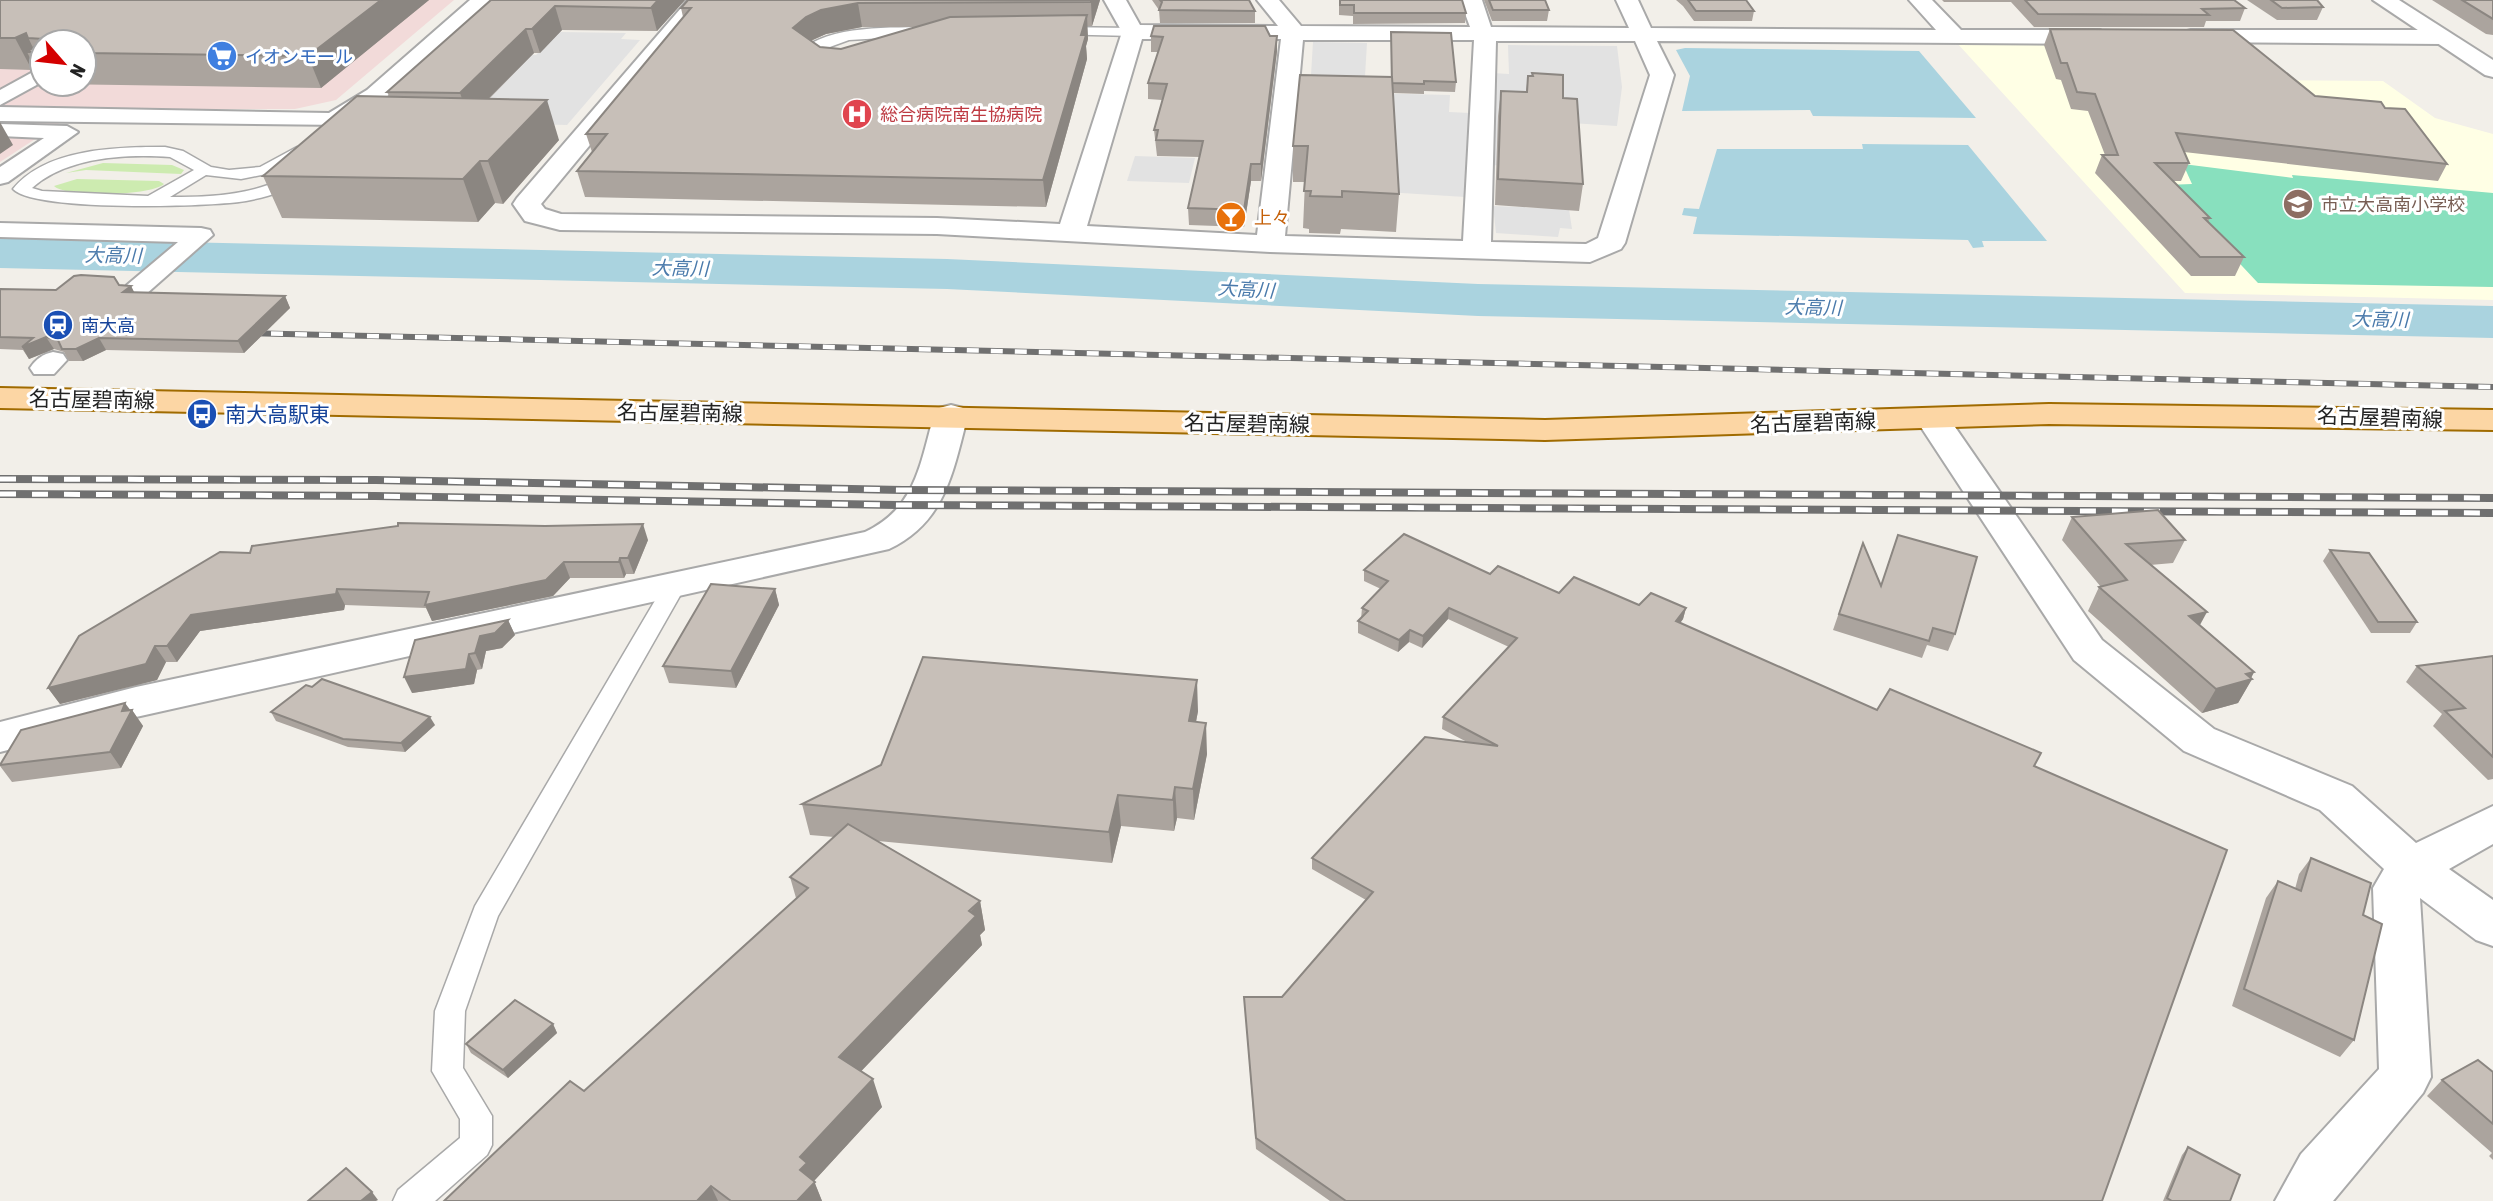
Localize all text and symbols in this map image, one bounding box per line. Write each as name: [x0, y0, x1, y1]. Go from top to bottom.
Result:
north arrow: [28, 28, 98, 98]
supermarket icon: イオンモール: [205, 39, 239, 73]
place label: イオンモール: [245, 46, 353, 67]
text: N: [66, 61, 90, 81]
hospital icon: 総合病院南生協病院: [840, 97, 874, 131]
place label: 総合病院南生協病院: [880, 104, 1042, 125]
school or university icon: 市立大高南小学校: [2281, 187, 2315, 221]
place label: 市立大高南小学校: [2321, 194, 2465, 215]
bar icon: 上々: [1214, 200, 1248, 234]
place label: 上々: [1254, 207, 1290, 228]
water label: 大高川: [84, 244, 144, 267]
water label: 大高川: [651, 257, 711, 280]
water label: 大高川: [1217, 277, 1277, 302]
water label: 大高川: [1784, 296, 1844, 319]
station icon: 南大高: [41, 308, 75, 342]
water label: 大高川: [2351, 308, 2411, 331]
place label: 南大高: [81, 315, 135, 336]
street label: 名古屋碧南線: [29, 386, 155, 412]
bus stop icon: 南大高駅東: [185, 397, 219, 431]
street label: 名古屋碧南線: [617, 399, 743, 425]
place label: 南大高駅東: [225, 402, 330, 426]
street label: 名古屋碧南線: [2317, 403, 2443, 431]
street label: 名古屋碧南線: [1750, 408, 1876, 436]
street label: 名古屋碧南線: [1184, 410, 1310, 436]

